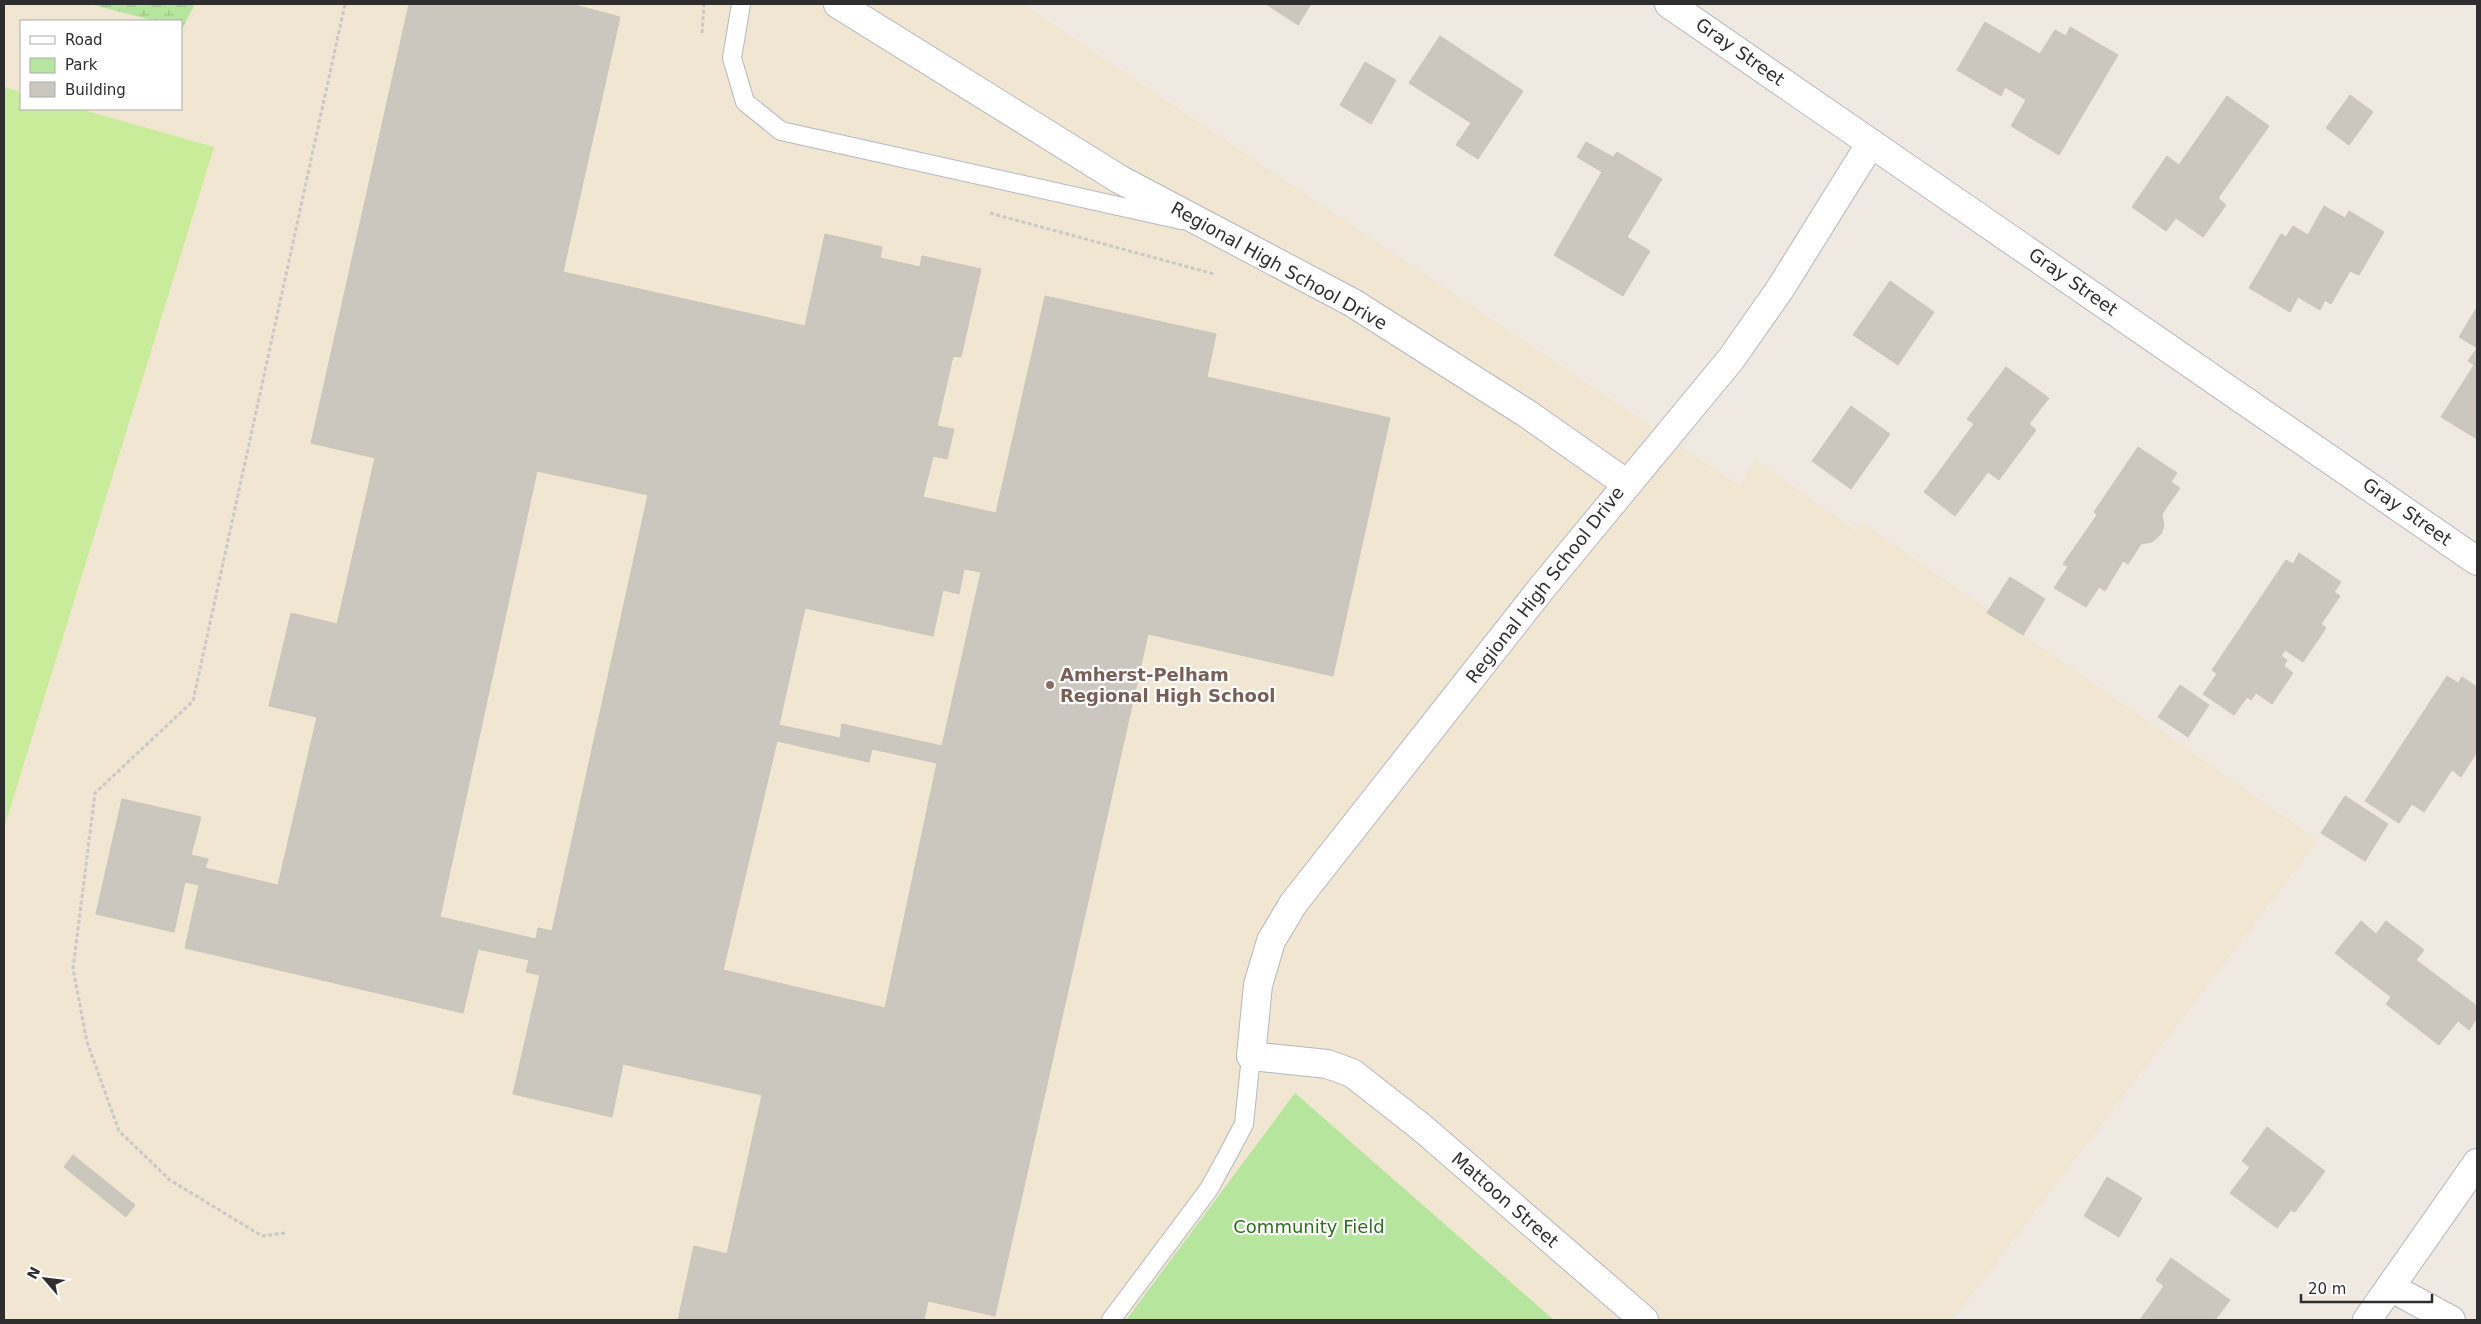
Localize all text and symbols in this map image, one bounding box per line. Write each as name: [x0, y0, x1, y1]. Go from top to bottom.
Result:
street label: Gray Street: [1692, 13, 1789, 90]
legend: [20, 20, 182, 110]
text: Road: [65, 31, 103, 49]
text: Park: [65, 56, 98, 74]
text: Building: [65, 81, 126, 99]
street label: Regional High School Drive: [1167, 197, 1391, 334]
street label: Gray Street: [2025, 243, 2122, 320]
street label: Gray Street: [2359, 473, 2456, 550]
street label: Regional High School Drive: [1461, 482, 1628, 687]
place label: Amherst-Pelham Regional High School: [1060, 664, 1275, 706]
marker: Amherst-Pelham Regional High School: [1044, 679, 1056, 691]
street label: Mattoon Street: [1448, 1148, 1563, 1252]
park label: Community Field: [1233, 1216, 1385, 1237]
north arrow: [20, 1254, 70, 1304]
text: N: [24, 1264, 43, 1282]
scale bar: [2301, 1272, 2432, 1304]
text: 20 m: [2308, 1280, 2346, 1298]

